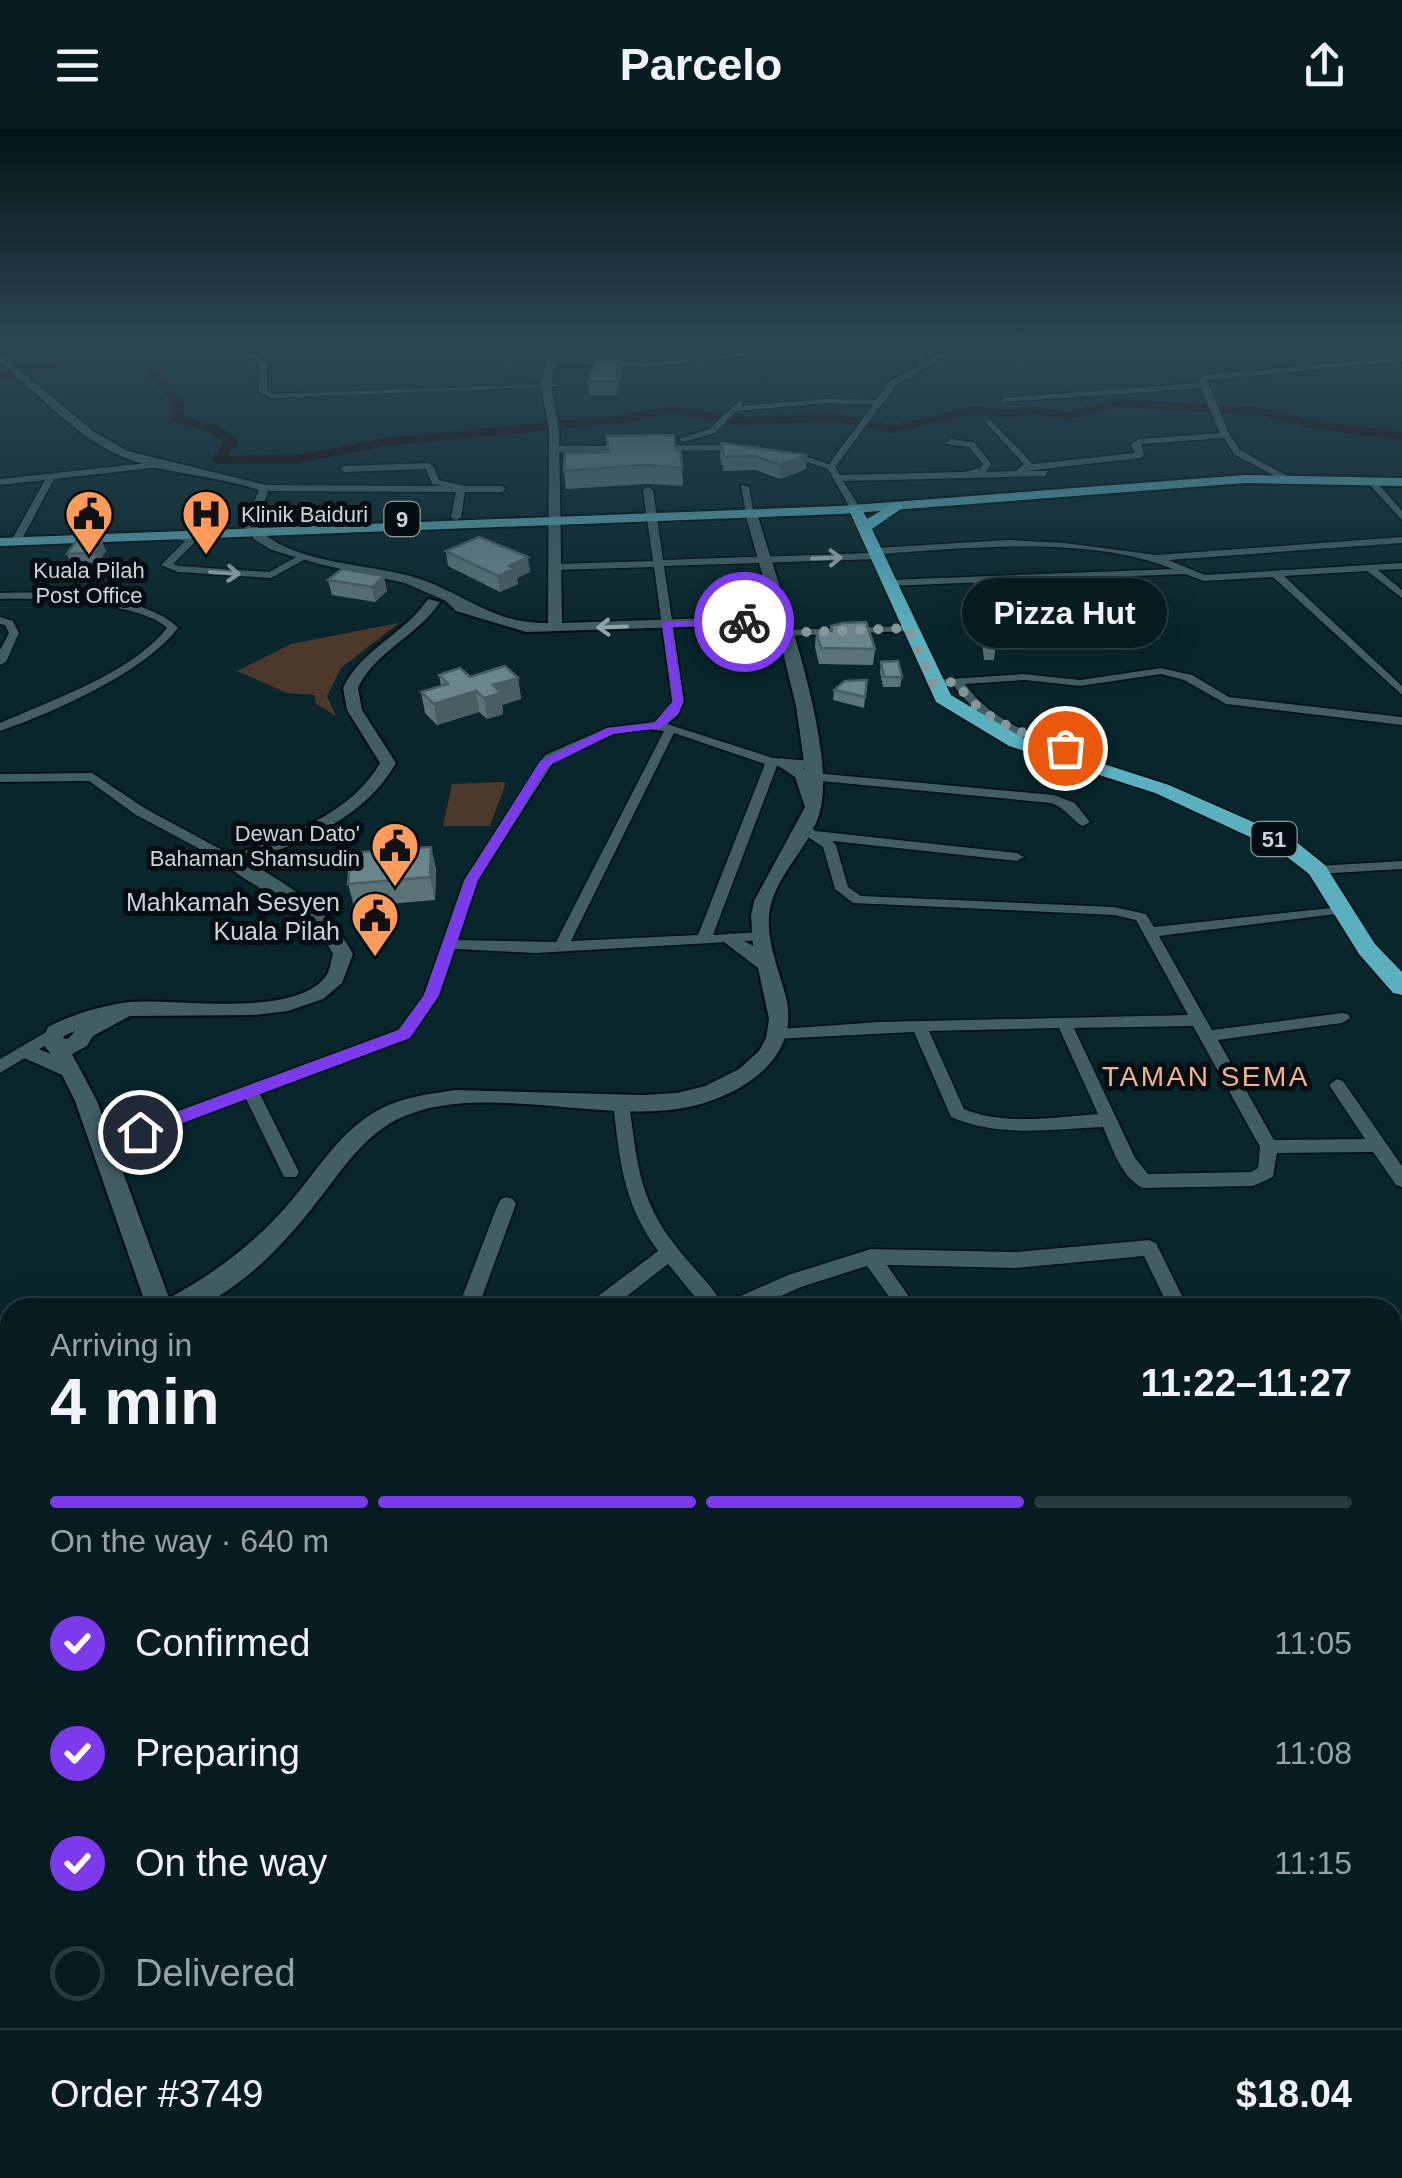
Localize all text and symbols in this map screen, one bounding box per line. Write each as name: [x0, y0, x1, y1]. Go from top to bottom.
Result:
icon: menu: [50, 38, 105, 93]
icon: share: [1297, 38, 1352, 93]
text: Parcelo: [620, 39, 782, 90]
public building icon: Kuala Pilah Post Office: [63, 488, 115, 556]
hospital icon: Klinik Baiduri: [180, 488, 232, 556]
place label: Klinik Baiduri: [241, 502, 368, 527]
road number: 9: [384, 502, 420, 536]
one-way arrow: [810, 548, 842, 567]
place label: Kuala Pilah Post Office: [33, 558, 145, 608]
one-way arrow: [208, 564, 240, 583]
courier: [694, 572, 794, 672]
callout: Pizza Hut: [962, 578, 1168, 648]
icon: bike: [717, 595, 772, 650]
text: Pizza Hut: [993, 595, 1136, 631]
one-way arrow: [596, 617, 628, 636]
pin: [1023, 706, 1108, 791]
icon: bag: [1038, 721, 1093, 776]
public building icon: Dewan Dato' Bahaman Shamsudin: [369, 820, 421, 888]
place label: Dewan Dato' Bahaman Shamsudin: [150, 821, 360, 871]
road number: 51: [1252, 822, 1296, 856]
place label: Mahkamah Sesyen Kuala Pilah: [126, 888, 340, 945]
public building icon: Mahkamah Sesyen Kuala Pilah: [349, 890, 401, 958]
district label: TAMAN SEMA: [1102, 1061, 1310, 1092]
pin: [98, 1090, 183, 1175]
icon: home: [113, 1105, 168, 1160]
text: Arriving in: [50, 1327, 192, 1363]
text: 11:22–11:27: [1141, 1362, 1352, 1404]
text: 4 min: [50, 1365, 220, 1438]
text: On the way · 640 m: [50, 1523, 329, 1559]
icon: check: [50, 1616, 105, 1671]
text: Confirmed: [135, 1622, 310, 1664]
text: 11:05: [1274, 1625, 1352, 1661]
icon: check: [50, 1726, 105, 1781]
text: Preparing: [135, 1732, 300, 1774]
text: 11:08: [1274, 1735, 1352, 1771]
icon: check: [50, 1836, 105, 1891]
text: On the way: [135, 1842, 327, 1884]
text: 11:15: [1274, 1845, 1352, 1881]
text: Delivered: [135, 1952, 296, 1994]
text: Order #3749: [50, 2073, 263, 2115]
text: $18.04: [1236, 2073, 1352, 2115]

